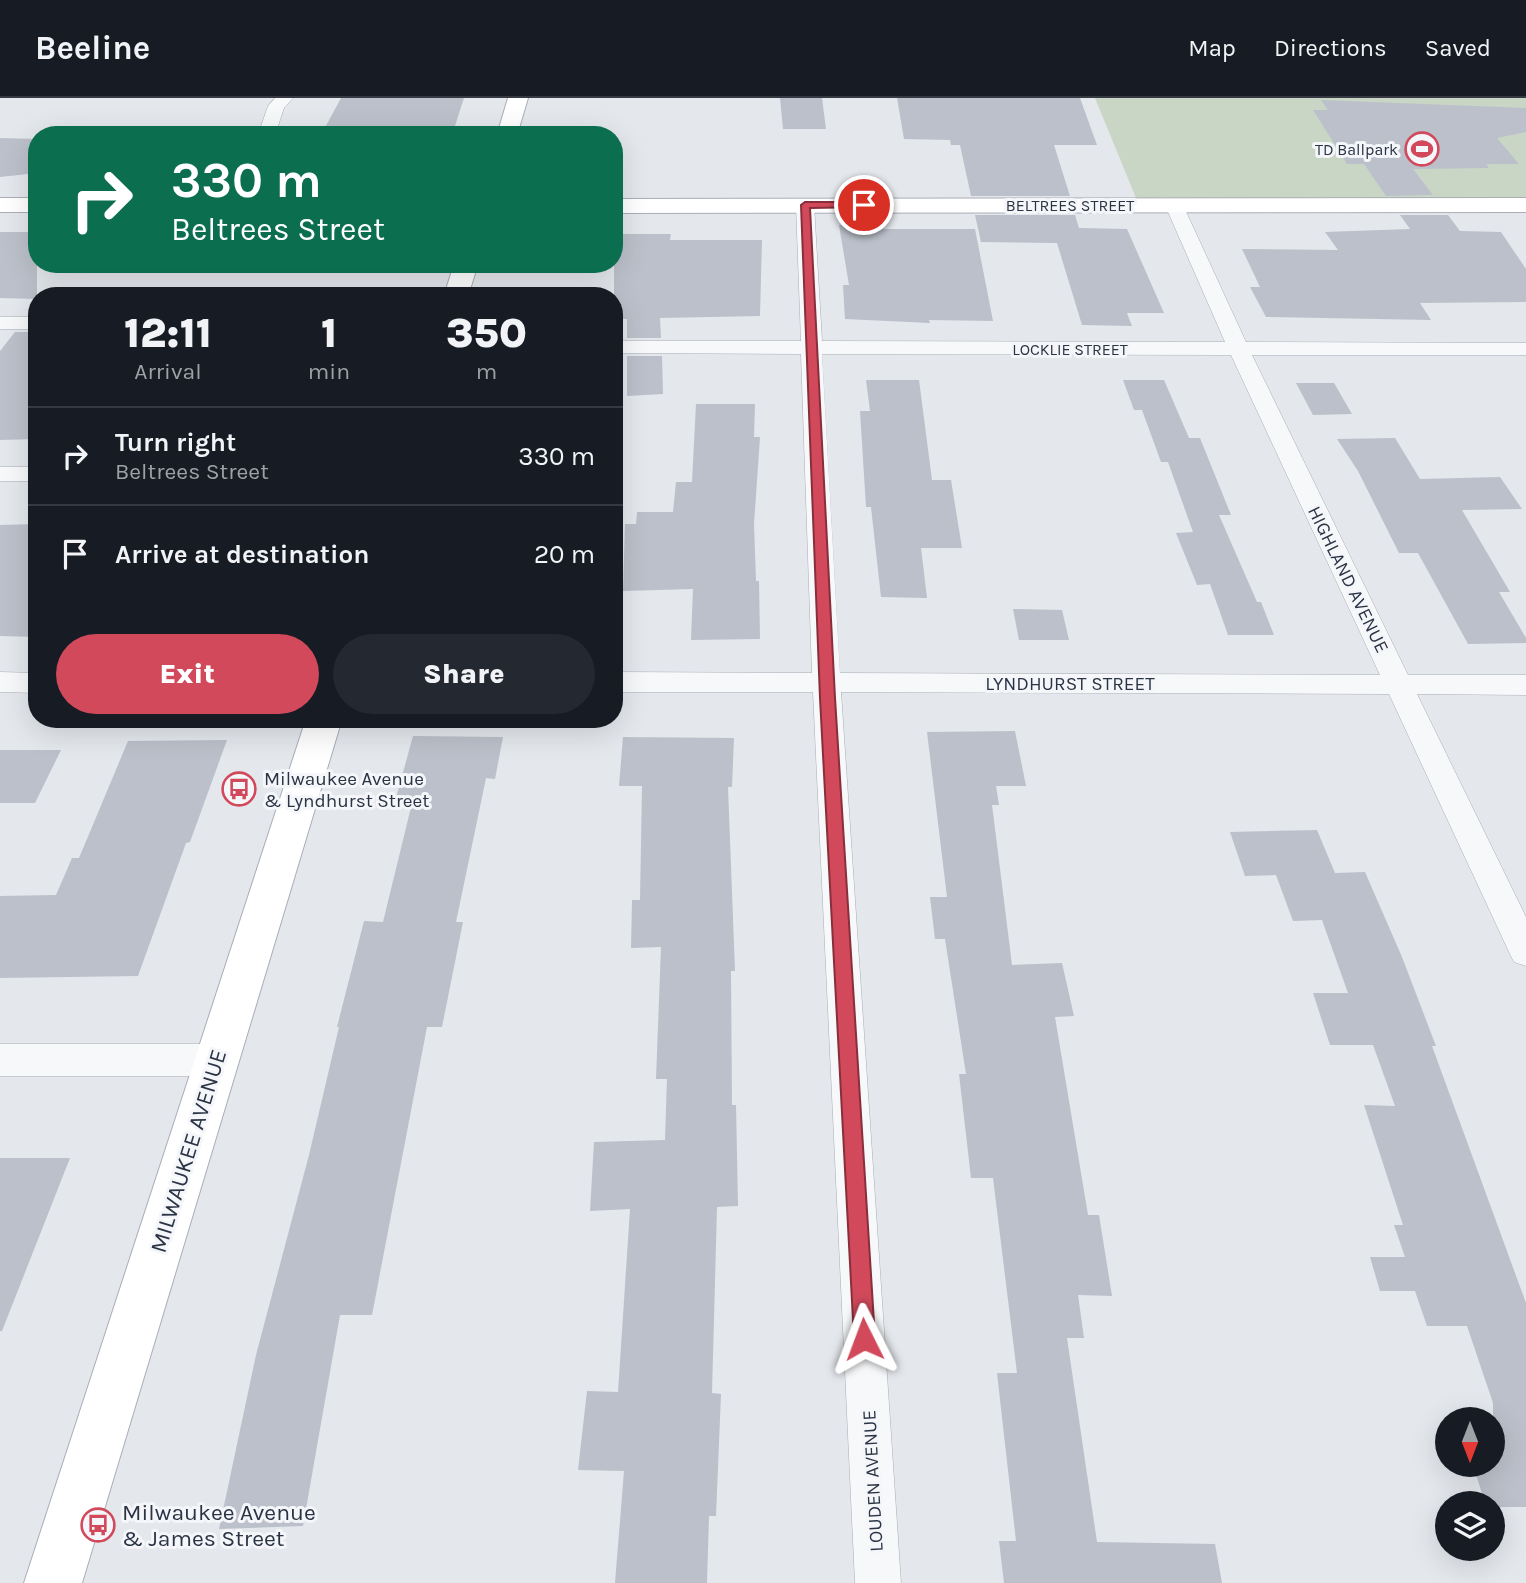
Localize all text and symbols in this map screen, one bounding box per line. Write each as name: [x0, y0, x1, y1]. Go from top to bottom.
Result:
text: Beeline: [35, 29, 150, 67]
text: Map: [1188, 34, 1236, 62]
text: Directions: [1274, 34, 1387, 62]
text: Saved: [1425, 34, 1491, 62]
sports icon: TD Ballpark: [1403, 130, 1441, 168]
place label: TD Ballpark: [1315, 140, 1398, 159]
text: 330 m: [171, 152, 322, 209]
icon: right: [56, 154, 147, 245]
pin: [834, 175, 894, 235]
icon: arrive: [845, 186, 883, 224]
street label: BELTREES STREET: [1006, 196, 1134, 215]
text: Beltrees Street: [171, 211, 385, 248]
text: 12:11: [124, 308, 212, 358]
text: 1: [321, 308, 337, 358]
text: 350: [446, 308, 527, 358]
street label: LOCKLIE STREET: [1012, 340, 1128, 359]
text: Arrival: [134, 358, 202, 385]
text: min: [308, 358, 350, 385]
text: m: [476, 358, 497, 385]
text: Turn right: [115, 427, 236, 458]
icon: right: [56, 437, 94, 475]
text: 330 m: [518, 441, 595, 472]
text: Beltrees Street: [115, 458, 269, 485]
street label: HIGHLAND AVENUE: [1303, 502, 1393, 656]
icon: arrive: [56, 535, 94, 573]
text: Arrive at destination: [115, 539, 369, 570]
text: 20 m: [534, 539, 595, 570]
button: Exit: [56, 634, 319, 714]
button: Share: [333, 634, 595, 714]
street label: LYNDHURST STREET: [985, 673, 1155, 695]
place label: Milwaukee Avenue & Lyndhurst Street: [264, 768, 429, 812]
bus stop icon: Milwaukee Avenue & Lyndhurst Street: [220, 770, 258, 808]
street label: MILWAUKEE AVENUE: [145, 1046, 232, 1256]
position arrow: [827, 1302, 901, 1376]
north arrow: [1435, 1407, 1505, 1477]
map controls: [1435, 1407, 1505, 1561]
street label: LOUDEN AVENUE: [858, 1409, 888, 1552]
button: layers: [1435, 1491, 1505, 1561]
place label: Milwaukee Avenue & James Street: [122, 1499, 316, 1552]
bus stop icon: Milwaukee Avenue & James Street: [79, 1506, 117, 1544]

